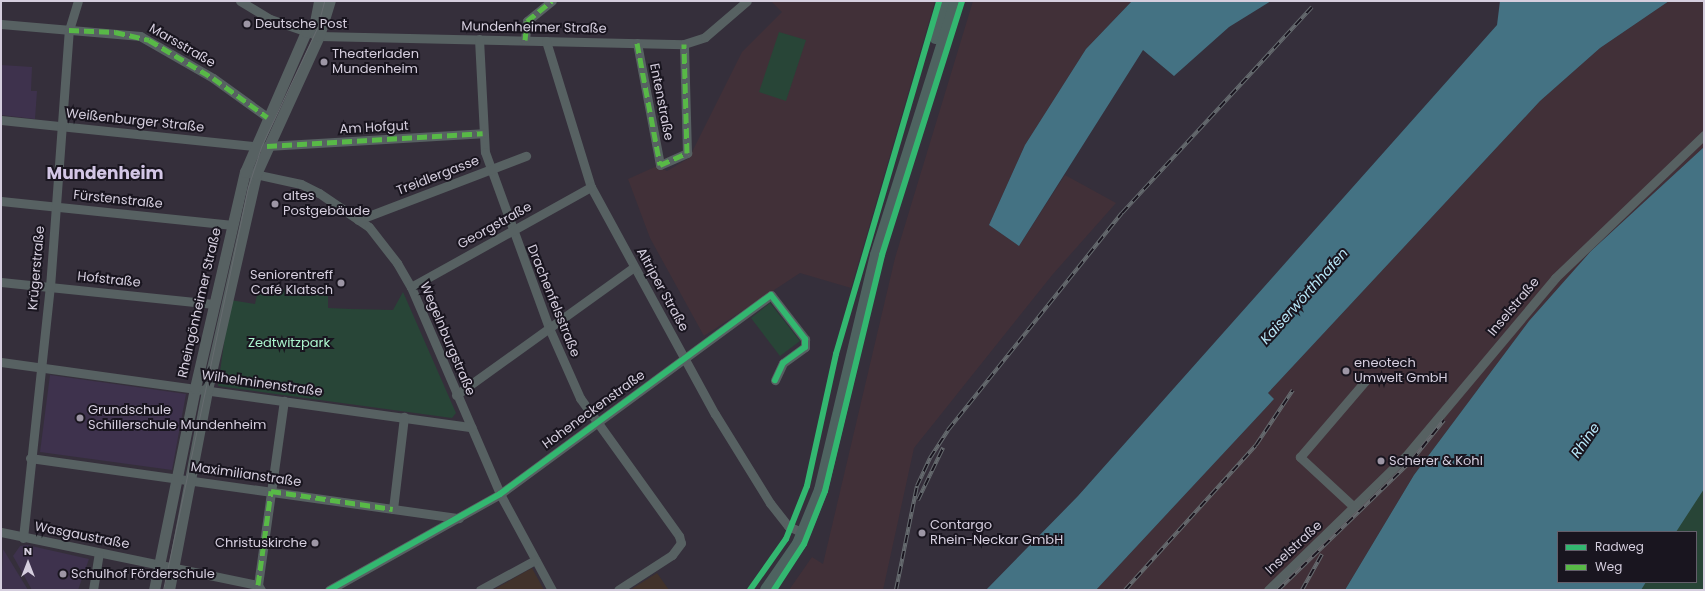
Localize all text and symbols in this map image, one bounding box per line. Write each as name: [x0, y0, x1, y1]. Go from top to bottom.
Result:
place label: Deutsche Post: [255, 16, 347, 32]
marker: Deutsche Post: [242, 19, 252, 29]
street label: Mundenheimer Straße: [461, 19, 607, 37]
street label: Marsstraße: [146, 21, 218, 71]
place label: Theaterladen Mundenheim: [332, 47, 419, 78]
marker: Theaterladen Mundenheim: [319, 57, 329, 67]
street label: Entenstraße: [646, 62, 676, 142]
street label: Weißenburger Straße: [65, 106, 205, 136]
street label: Am Hofgut: [339, 118, 409, 138]
street label: Treidlergasse: [394, 153, 482, 199]
district label: Mundenheim: [47, 164, 163, 184]
street label: Fürstenstraße: [73, 188, 163, 212]
place label: altes Postgebäude: [283, 189, 370, 220]
marker: altes Postgebäude: [270, 199, 280, 209]
street label: Georgstraße: [455, 199, 535, 253]
street label: Krügerstraße: [26, 225, 48, 311]
street label: Rheingönheimer Straße: [175, 226, 225, 380]
street label: Drachenfelsstraße: [523, 243, 583, 359]
water label: Kaiserwörthhafen: [1257, 245, 1351, 347]
street label: Altriper Straße: [633, 246, 691, 334]
place label: Seniorentreff Café Klatsch: [250, 268, 333, 299]
street label: Hofstraße: [77, 269, 141, 291]
street label: Inselstraße: [1485, 275, 1543, 339]
marker: Seniorentreff Café Klatsch: [336, 278, 346, 288]
street label: Wegelnburgstraße: [416, 280, 478, 398]
park label: Zedtwitzpark: [248, 335, 330, 351]
place label: eneotech Umwelt GmbH: [1354, 356, 1448, 387]
marker: eneotech Umwelt GmbH: [1341, 366, 1351, 376]
street label: Wilhelminenstraße: [200, 368, 324, 400]
street label: Hoheneckenstraße: [540, 368, 648, 452]
place label: Grundschule Schillerschule Mundenheim: [88, 403, 266, 434]
marker: Grundschule Schillerschule Mundenheim: [75, 413, 85, 423]
water label: Rhine: [1567, 419, 1603, 461]
place label: Scherer & Kohl: [1389, 453, 1483, 469]
marker: Scherer & Kohl: [1376, 456, 1386, 466]
street label: Maximilianstraße: [190, 460, 302, 490]
place label: Contargo Rhein-Neckar GmbH: [930, 518, 1063, 549]
street label: Inselstraße: [1262, 518, 1326, 578]
street label: Wasgaustraße: [33, 519, 131, 553]
marker: Contargo Rhein-Neckar GmbH: [917, 528, 927, 538]
legend: [1557, 531, 1697, 583]
place label: Christuskirche: [215, 535, 307, 551]
marker: Christuskirche: [310, 538, 320, 548]
text: Radweg: [1595, 538, 1644, 555]
north arrow: [8, 543, 48, 583]
text: N: [24, 543, 32, 559]
text: Weg: [1595, 558, 1622, 575]
place label: Schulhof Förderschule: [71, 566, 215, 582]
marker: Schulhof Förderschule: [58, 569, 68, 579]

